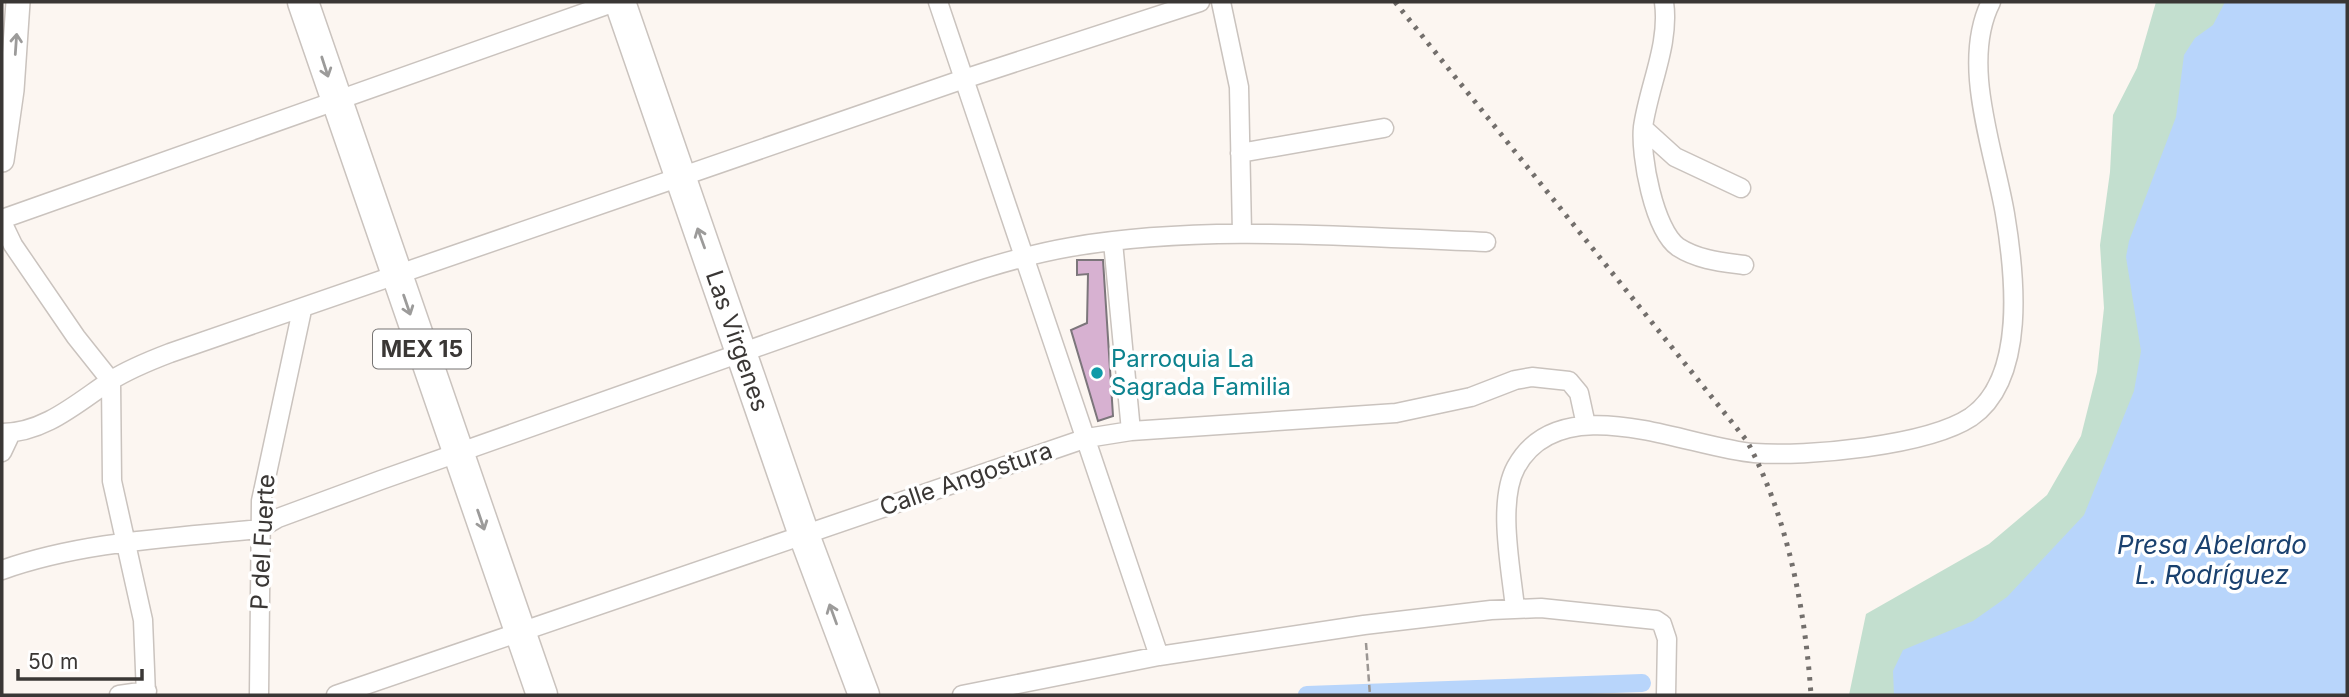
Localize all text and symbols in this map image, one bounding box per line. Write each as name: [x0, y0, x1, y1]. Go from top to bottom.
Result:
one-way arrow: [10, 33, 23, 56]
one-way arrow: [320, 55, 332, 77]
one-way arrow: [694, 228, 706, 250]
street label: Las Virgenes: [700, 267, 775, 415]
one-way arrow: [402, 293, 415, 315]
road number: MEX 15: [373, 330, 471, 368]
place label: Parroquia La Sagrada Familia: [1111, 344, 1291, 401]
marker: Parroquia La Sagrada Familia: [1089, 365, 1105, 381]
street label: Calle Angostura: [876, 435, 1056, 522]
street label: P del Fuerte: [244, 473, 281, 611]
one-way arrow: [475, 509, 488, 531]
water label: Presa Abelardo L. Rodríguez: [2117, 529, 2307, 590]
one-way arrow: [826, 604, 838, 626]
scale bar: [18, 638, 142, 682]
text: 50 m: [28, 649, 78, 674]

